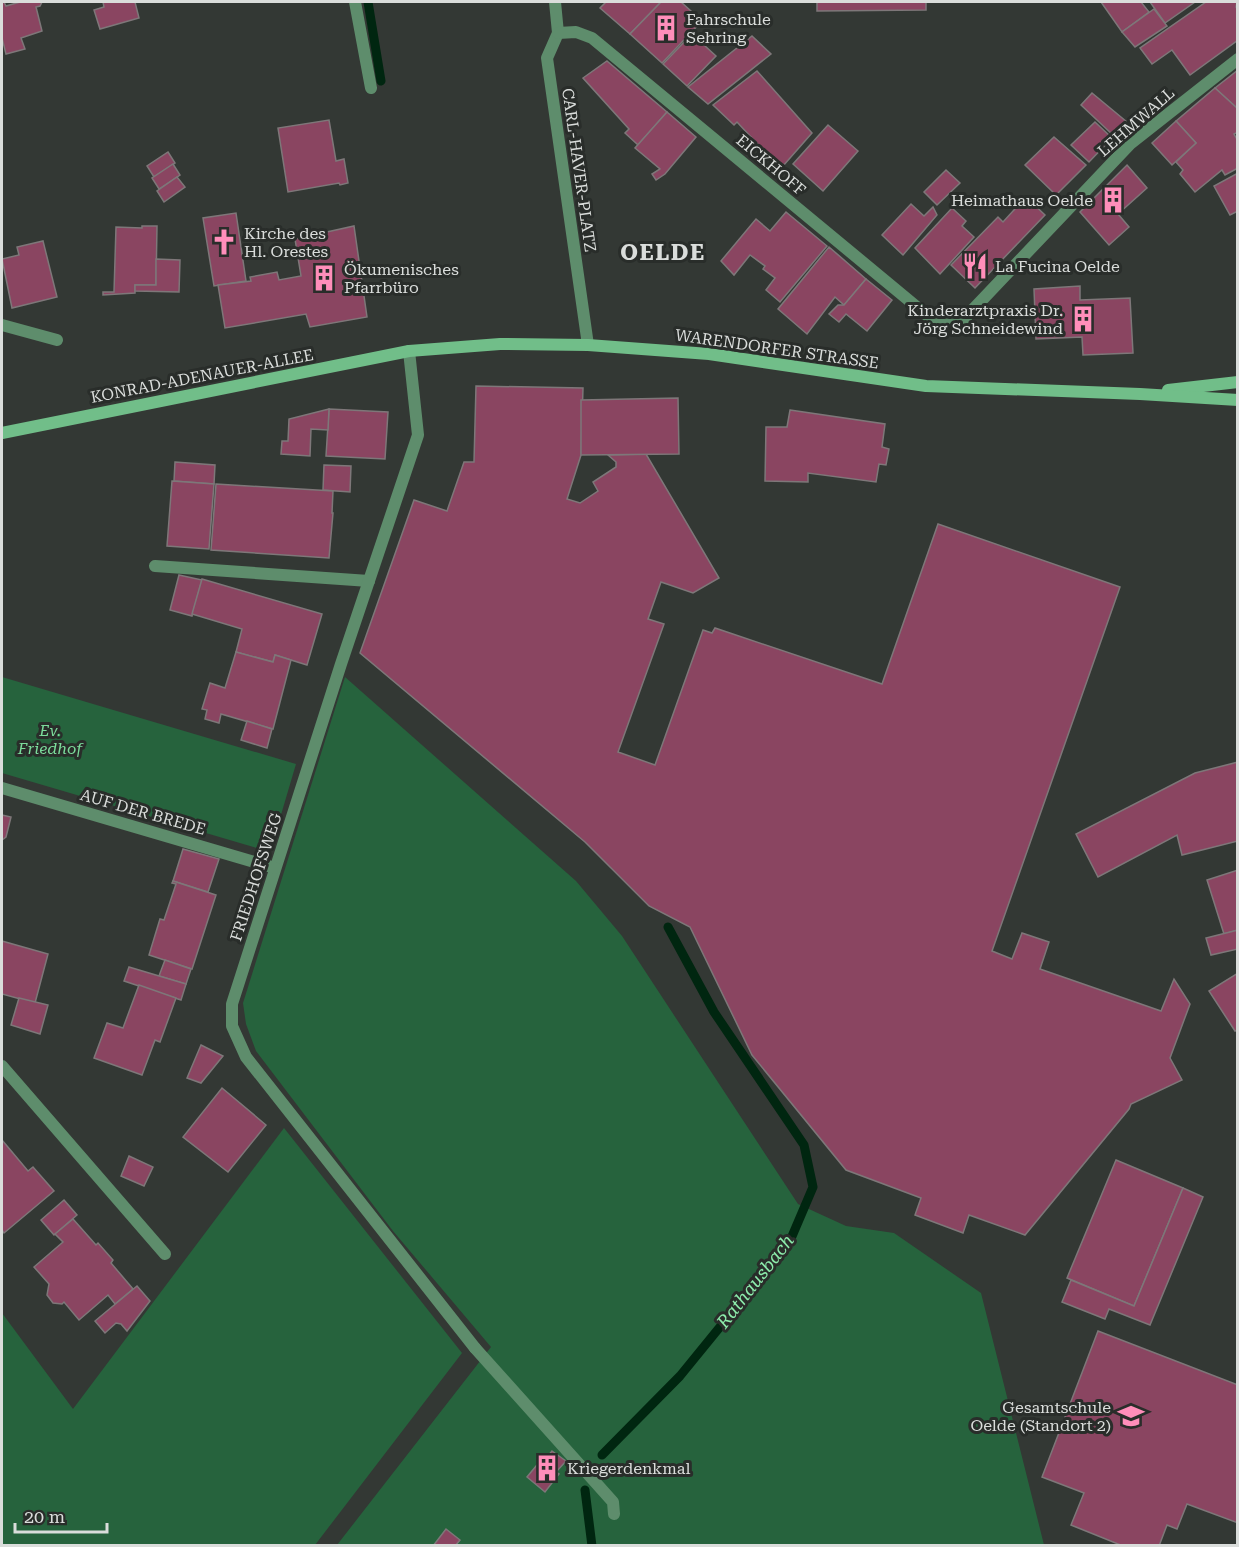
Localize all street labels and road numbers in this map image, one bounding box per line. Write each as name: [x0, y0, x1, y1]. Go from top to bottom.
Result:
street label: LEHMWALL: [1094, 83, 1178, 160]
street label: CARL-HAVER-PLATZ: [558, 87, 600, 253]
street label: EICKHOFF: [732, 131, 810, 199]
street label: WARENDORFER STRASSE: [674, 325, 880, 373]
street label: KONRAD-ADENAUER-ALLEE: [89, 345, 315, 407]
street label: AUF DER BREDE: [78, 785, 208, 839]
street label: FRIEDHOFSWEG: [226, 810, 286, 943]

